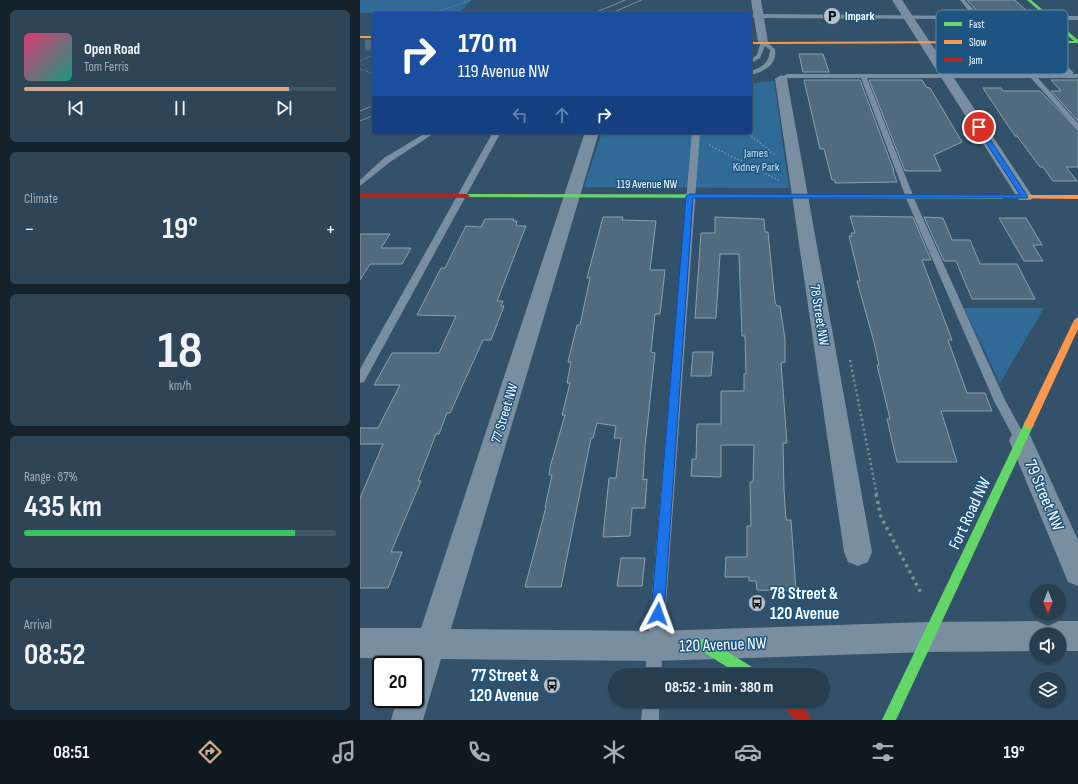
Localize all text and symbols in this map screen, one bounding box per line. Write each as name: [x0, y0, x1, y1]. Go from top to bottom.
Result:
parking icon: Impark: [822, 6, 842, 26]
place label: Impark: [845, 9, 875, 24]
legend: [936, 10, 1068, 74]
text: Fast: [969, 18, 985, 31]
text: 170 m: [458, 27, 517, 60]
icon: right: [392, 28, 444, 80]
text: Slow: [969, 36, 986, 49]
text: Open Road: [84, 40, 140, 59]
text: Jam: [968, 54, 983, 67]
text: Tom Ferris: [84, 59, 129, 75]
text: 119 Avenue NW: [458, 61, 549, 82]
icon: previous: [65, 97, 87, 119]
icon: pause: [169, 97, 191, 119]
icon: next: [273, 97, 295, 119]
icon: left: [509, 104, 531, 126]
icon: ahead: [551, 104, 573, 126]
icon: right: [593, 104, 615, 126]
pin: [962, 110, 996, 144]
icon: arrive: [968, 116, 990, 138]
park label: James Kidney Park: [733, 146, 780, 175]
street label: 119 Avenue NW: [617, 177, 678, 192]
text: Climate: [24, 191, 58, 207]
text: 19°: [162, 211, 198, 247]
text: −: [24, 216, 35, 243]
text: +: [325, 216, 336, 243]
street label: 78 Street NW: [806, 283, 833, 347]
text: 18: [158, 320, 202, 383]
text: km/h: [169, 378, 191, 394]
street label: 77 Street NW: [487, 381, 522, 445]
street label: 79 Street NW: [1020, 457, 1068, 534]
text: Range · 87%: [24, 469, 78, 485]
street label: Fort Road NW: [945, 474, 995, 553]
text: 435 km: [24, 489, 102, 525]
place label: 78 Street & 120 Avenue: [770, 584, 839, 624]
north arrow: [1030, 584, 1066, 620]
map controls: [1030, 584, 1066, 708]
position arrow: [637, 593, 679, 635]
bus stop icon: 78 Street & 120 Avenue: [747, 593, 767, 613]
text: Arrival: [24, 617, 52, 633]
button: sound: [1030, 628, 1066, 664]
street label: 120 Avenue NW: [679, 633, 767, 657]
text: 08:52: [24, 637, 85, 673]
speed limit sign: 20: [372, 656, 424, 708]
place label: 77 Street & 120 Avenue: [470, 666, 539, 706]
button: layers: [1030, 672, 1066, 708]
bus stop icon: 77 Street & 120 Avenue: [542, 675, 562, 695]
text: 08:52 · 1 min · 380 m: [665, 678, 773, 697]
icon: directions: [196, 738, 224, 766]
icon: music: [330, 738, 358, 766]
icon: phone: [465, 738, 493, 766]
icon: climate: [600, 738, 628, 766]
icon: car: [734, 738, 762, 766]
icon: filters: [869, 738, 897, 766]
text: 08:51: [53, 742, 89, 763]
text: 19°: [1003, 742, 1025, 763]

